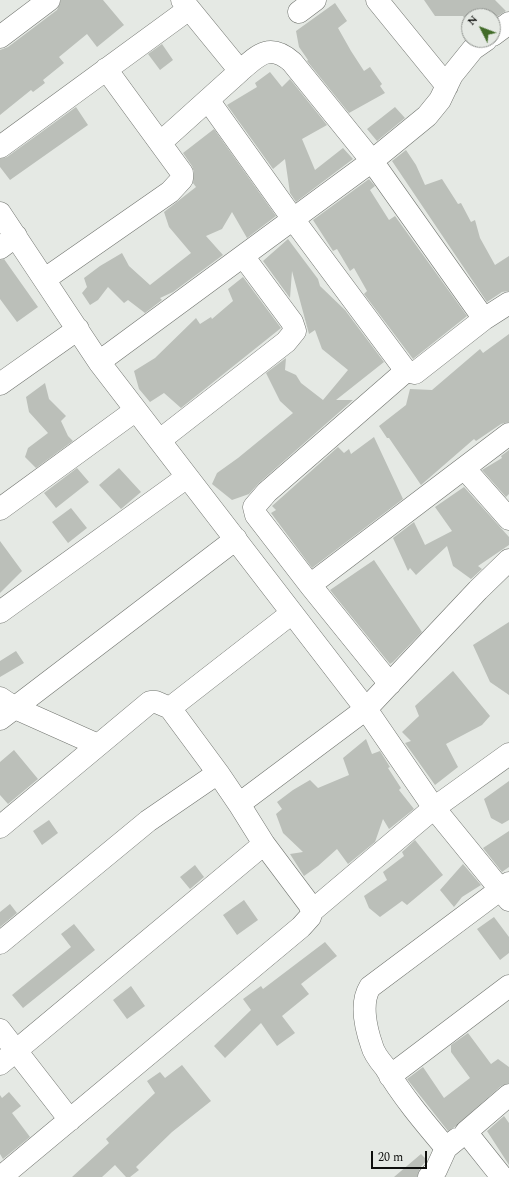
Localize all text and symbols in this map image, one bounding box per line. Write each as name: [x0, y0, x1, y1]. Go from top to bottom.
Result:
north arrow: [461, 8, 501, 48]
text: N: [463, 11, 482, 29]
scale bar: [373, 1143, 429, 1169]
text: 20 m: [378, 1148, 403, 1167]

